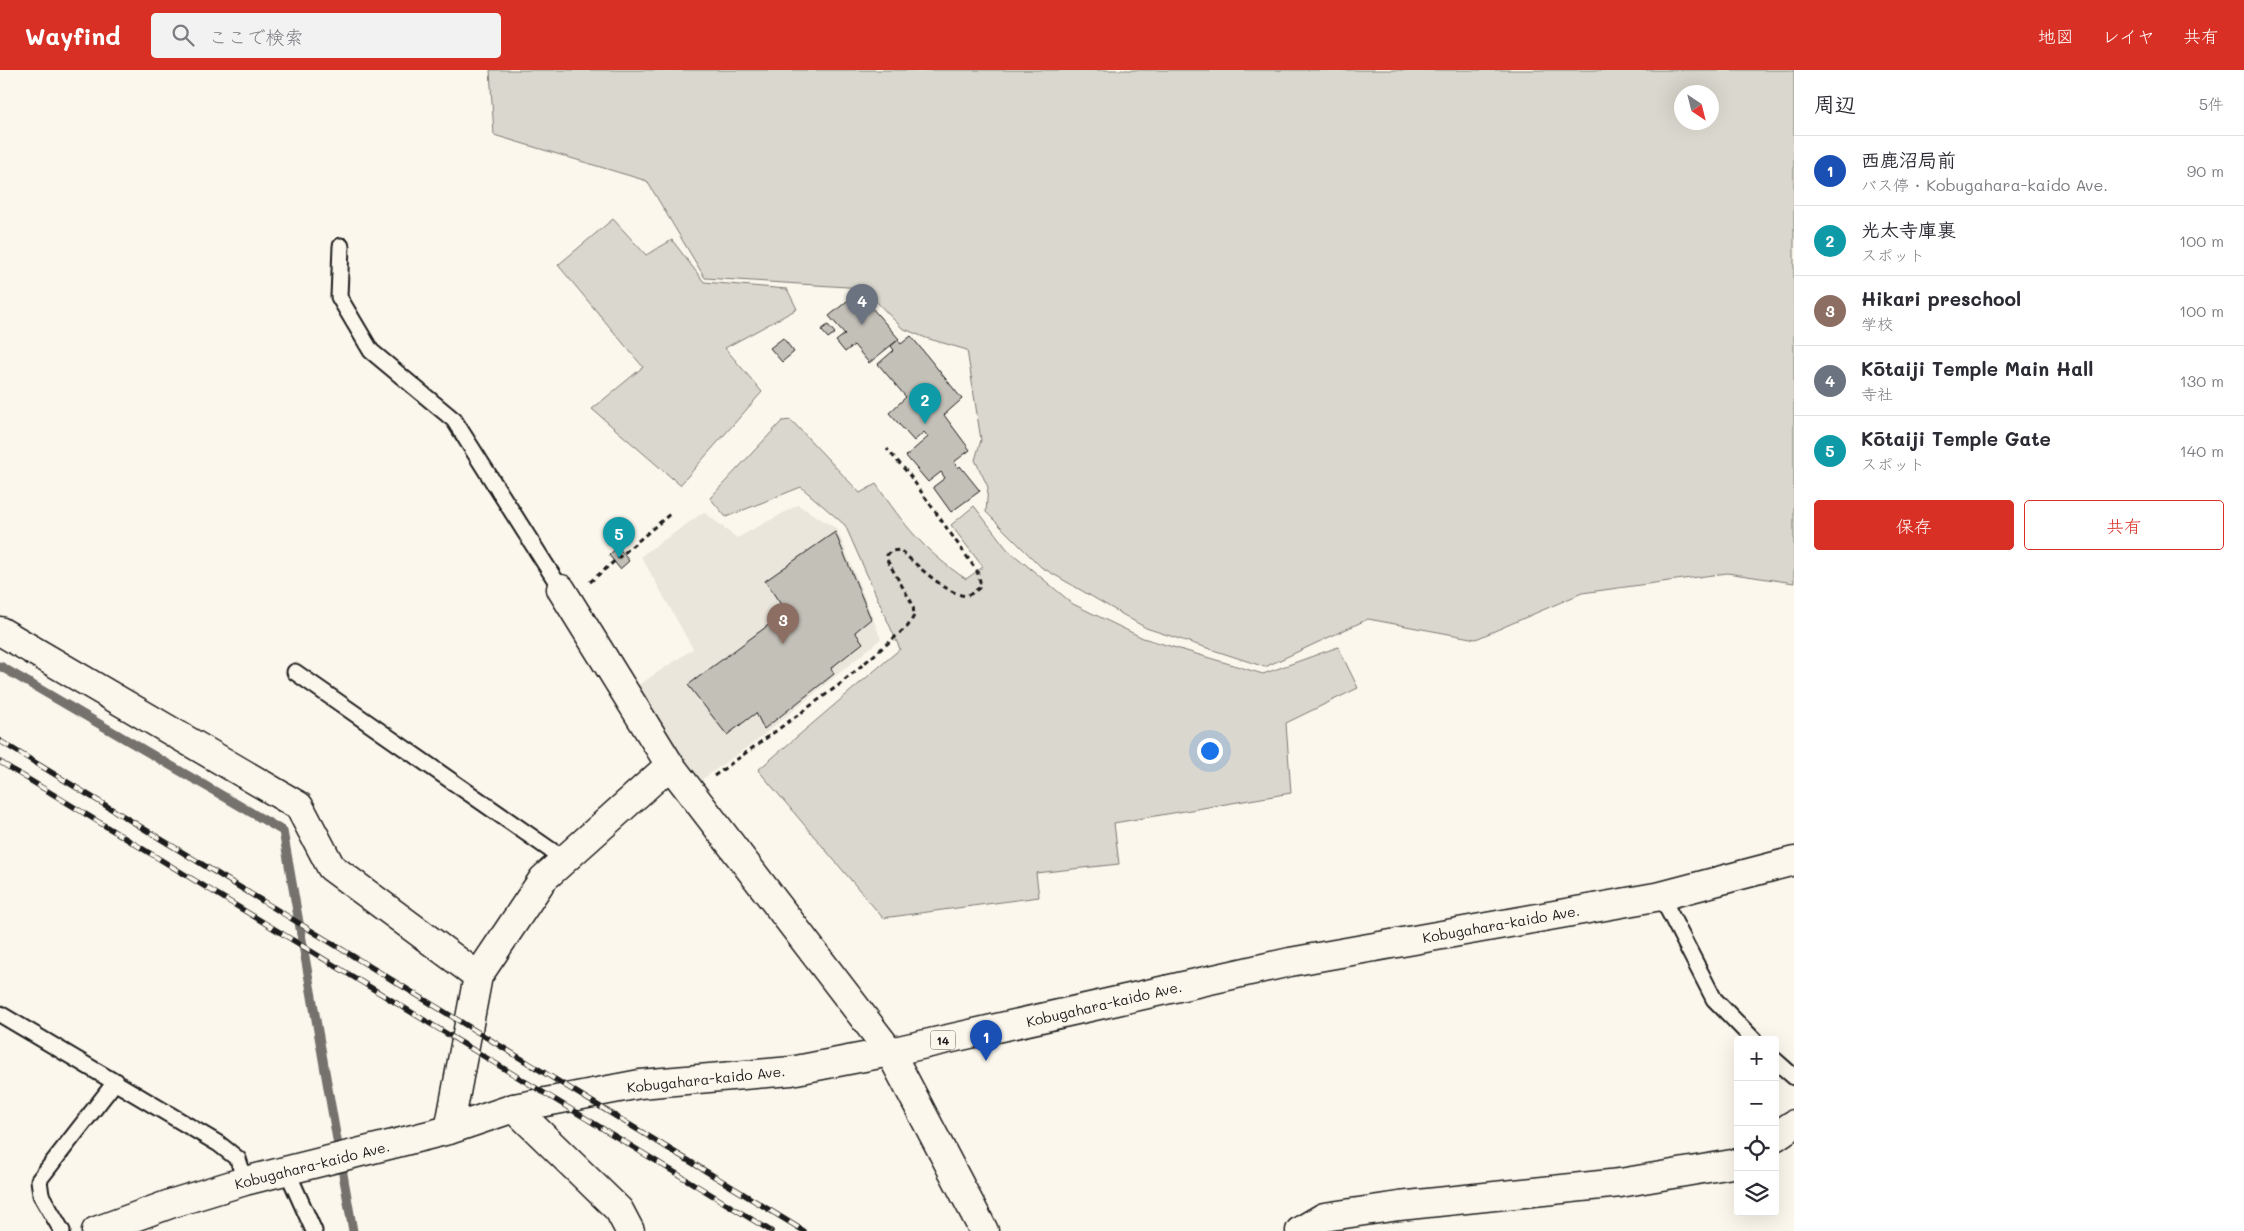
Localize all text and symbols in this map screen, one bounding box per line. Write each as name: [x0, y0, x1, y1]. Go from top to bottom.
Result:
search box: [151, 13, 501, 58]
text: Wayfind: [25, 20, 121, 51]
icon: search: [169, 21, 197, 49]
text: ここで検索: [209, 24, 304, 49]
text: 地図: [2038, 24, 2074, 48]
text: レイヤ: [2102, 24, 2155, 48]
text: 共有: [2183, 24, 2219, 48]
north arrow: [1674, 85, 1719, 130]
text: 周辺: [1814, 90, 1856, 117]
text: 5件: [2199, 93, 2224, 114]
text: 西鹿沼局前: [1861, 147, 1956, 172]
text: 1: [1826, 160, 1834, 181]
text: 90 m: [2187, 160, 2224, 181]
text: バス停 · Kobugahara-kaido Ave.: [1861, 174, 2108, 195]
text: 光太寺庫裏: [1861, 217, 1956, 242]
text: 2: [1826, 230, 1834, 251]
text: 100 m: [2179, 230, 2224, 251]
text: スポット: [1861, 244, 1925, 265]
pin: 4: [846, 284, 878, 325]
text: Hikari preschool: [1861, 286, 2021, 311]
text: 3: [1825, 300, 1835, 321]
text: 100 m: [2179, 300, 2224, 321]
text: 学校: [1861, 313, 1893, 334]
text: Kōtaiji Temple Main Hall: [1861, 356, 2093, 381]
text: 4: [1825, 370, 1835, 391]
text: 130 m: [2180, 370, 2224, 391]
pin: 2: [909, 383, 941, 424]
text: 寺社: [1861, 383, 1893, 404]
text: Kōtaiji Temple Gate: [1861, 426, 2051, 451]
text: 5: [1825, 440, 1835, 461]
text: 140 m: [2180, 440, 2224, 461]
text: スポット: [1861, 453, 1925, 474]
button: 保存: [1814, 500, 2014, 550]
button: 共有: [2024, 500, 2224, 550]
pin: 5: [603, 517, 635, 558]
pin: 3: [767, 603, 799, 644]
your location: [1197, 738, 1223, 764]
street label: Kobugahara-kaido Ave.: [1421, 901, 1581, 947]
street label: Kobugahara-kaido Ave.: [1024, 977, 1184, 1031]
pin: 1: [970, 1020, 1002, 1061]
road number: 14: [930, 1030, 956, 1050]
map controls: [1734, 1036, 1779, 1216]
button: +: [1734, 1036, 1779, 1081]
street label: Kobugahara-kaido Ave.: [626, 1061, 786, 1097]
button: −: [1734, 1081, 1779, 1126]
button: locate: [1734, 1126, 1779, 1171]
street label: Kobugahara-kaido Ave.: [233, 1137, 391, 1193]
button: layers: [1734, 1171, 1779, 1216]

